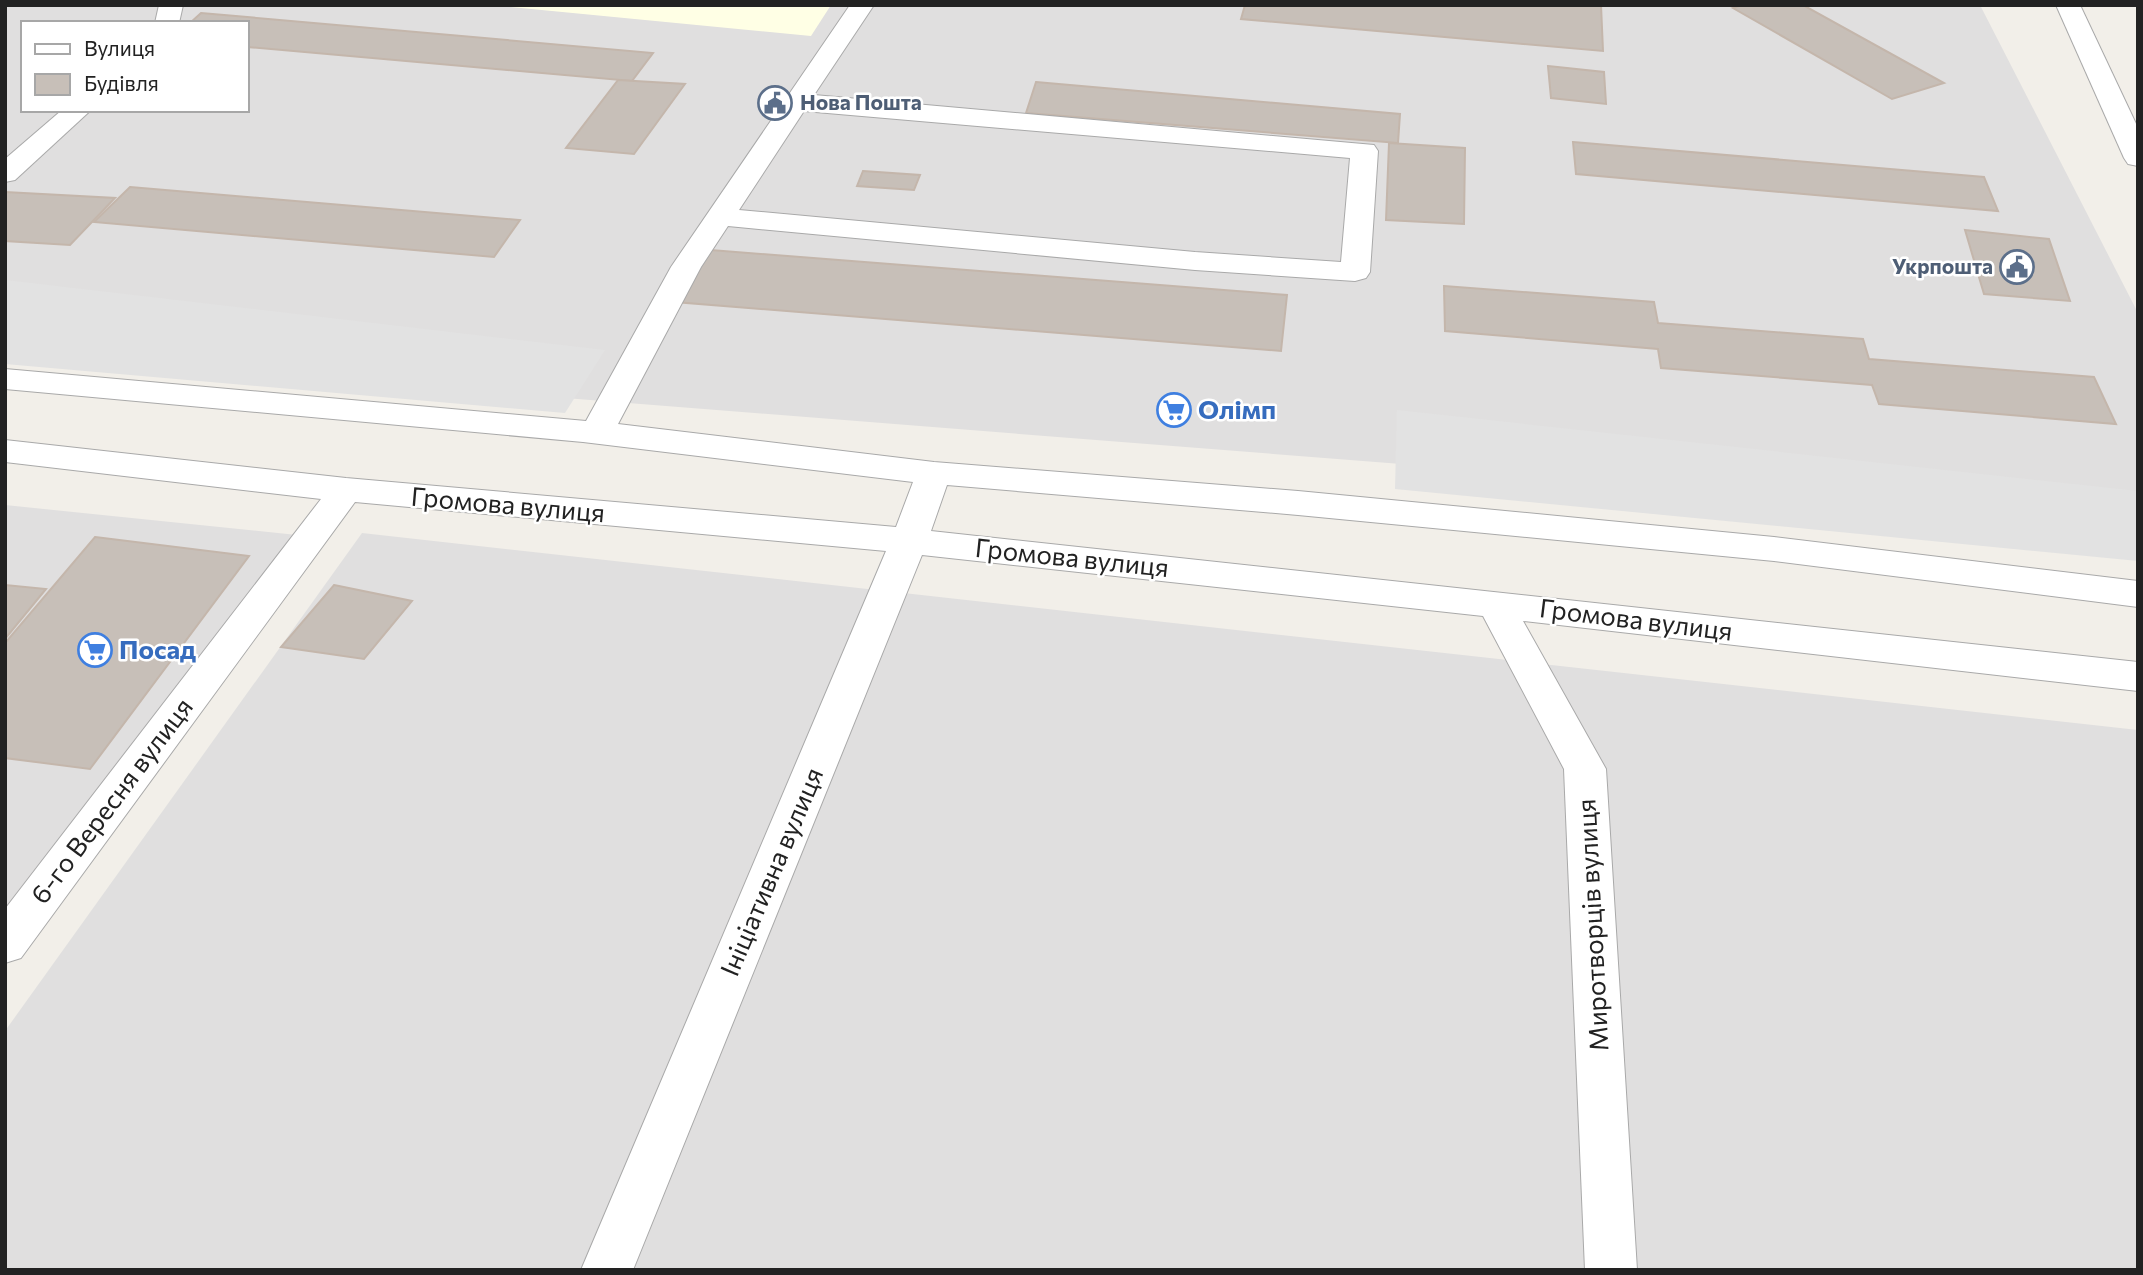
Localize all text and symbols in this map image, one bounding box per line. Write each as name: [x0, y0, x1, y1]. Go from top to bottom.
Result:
legend: [21, 21, 248, 112]
text: Вулиця: [84, 35, 155, 60]
text: Будівля: [84, 70, 159, 95]
public building icon: Нова Пошта: [756, 84, 794, 122]
place label: Нова Пошта: [800, 89, 922, 114]
public building icon: Укрпошта: [1998, 248, 2036, 286]
place label: Укрпошта: [1892, 253, 1993, 278]
supermarket icon: Олімп: [1155, 391, 1193, 429]
place label: Олімп: [1198, 393, 1276, 424]
street label: Громова вулиця: [410, 480, 606, 527]
street label: Громова вулиця: [974, 531, 1170, 582]
street label: Громова вулиця: [1538, 591, 1735, 646]
supermarket icon: Посад: [76, 631, 114, 669]
place label: Посад: [119, 633, 196, 664]
street label: 6-го Вересня вулиця: [23, 691, 198, 909]
street label: Ініціативна вулиця: [713, 763, 829, 980]
street label: Миротворців вулиця: [1569, 798, 1614, 1052]

